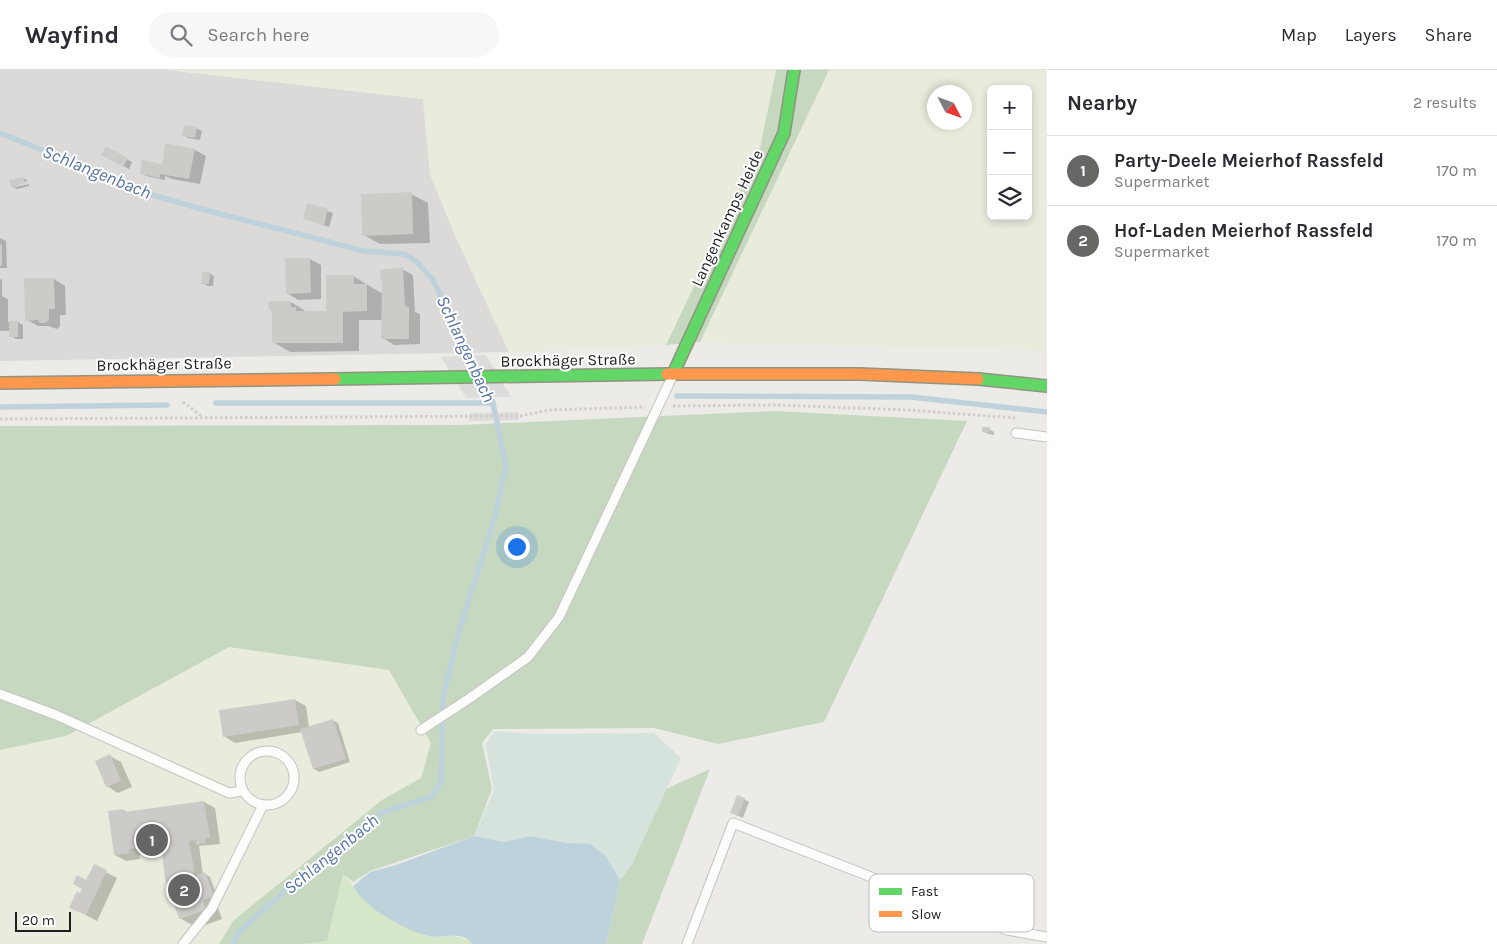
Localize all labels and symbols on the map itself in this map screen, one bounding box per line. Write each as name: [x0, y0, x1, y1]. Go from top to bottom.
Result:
north arrow: [927, 85, 972, 130]
water label: Schlangenbach: [39, 140, 155, 204]
street label: Langenkamps Heide: [687, 147, 767, 289]
water label: Schlangenbach: [432, 292, 500, 406]
street label: Brockhäger Straße: [500, 349, 636, 371]
street label: Brockhäger Straße: [96, 353, 232, 375]
your location: [504, 534, 530, 560]
water label: Schlangenbach: [279, 809, 383, 899]
pin: 1: [136, 821, 168, 859]
pin: 2: [168, 871, 200, 909]
legend: [869, 874, 1034, 932]
text: Fast: [911, 883, 938, 900]
text: Slow: [911, 906, 941, 923]
scale bar: [15, 909, 71, 932]

